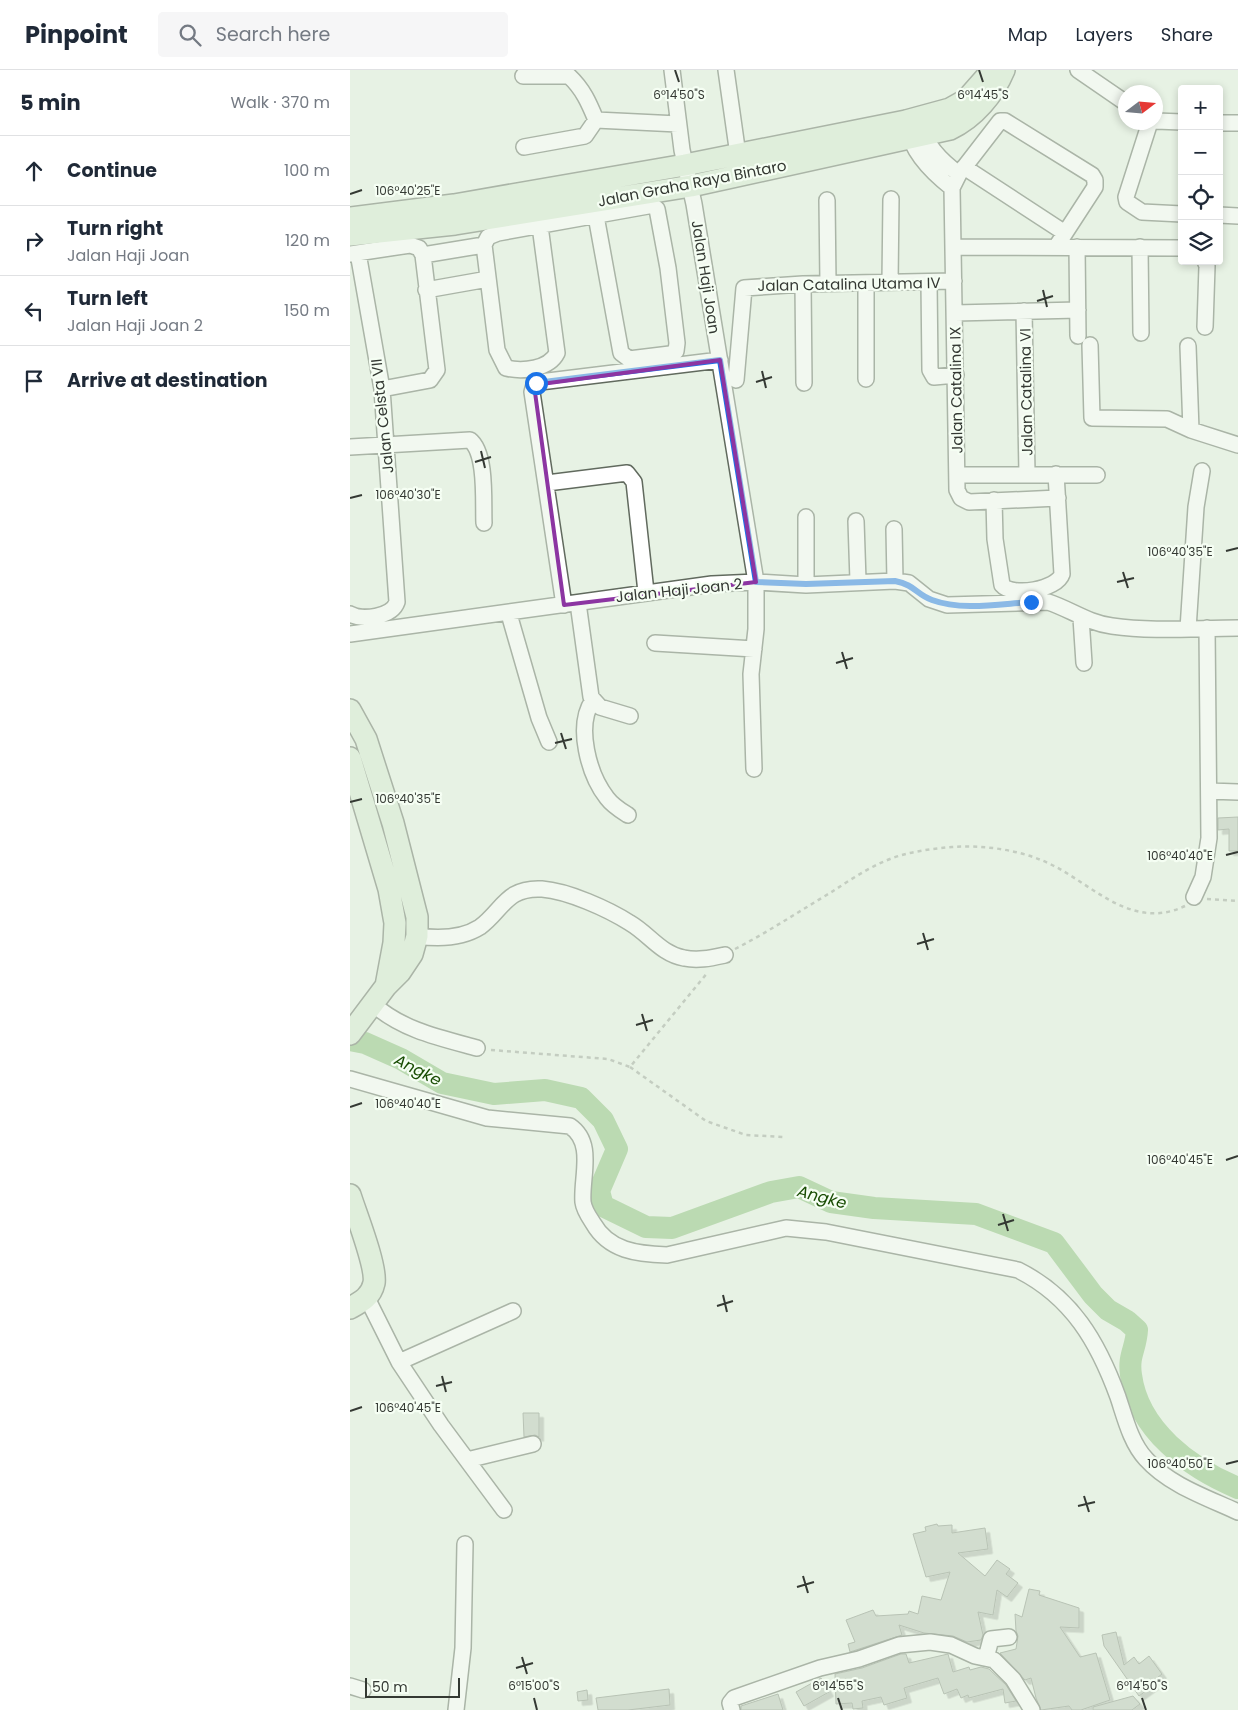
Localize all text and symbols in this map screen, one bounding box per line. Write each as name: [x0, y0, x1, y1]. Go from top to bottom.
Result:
search box: [158, 12, 508, 57]
text: Pinpoint: [25, 18, 128, 51]
icon: search: [176, 21, 204, 49]
text: Search here: [216, 21, 330, 48]
text: Map: [1008, 22, 1048, 47]
text: Layers: [1076, 22, 1133, 47]
text: Share: [1161, 22, 1213, 47]
north arrow: [1118, 85, 1163, 130]
map controls: [1178, 85, 1223, 265]
button: +: [1178, 85, 1223, 130]
text: 6°14'50"S: [653, 86, 705, 103]
text: 6°14'45"S: [957, 86, 1009, 103]
text: 5 min: [20, 88, 81, 117]
text: Walk · 370 m: [230, 91, 330, 114]
button: −: [1178, 130, 1223, 175]
street label: Jalan Graha Raya Bintaro: [596, 154, 788, 212]
icon: ahead: [20, 157, 48, 185]
text: Continue: [67, 157, 157, 184]
text: 100 m: [284, 159, 330, 182]
button: locate: [1178, 175, 1223, 220]
text: 106°40'25"E: [375, 182, 441, 199]
text: Turn right: [67, 215, 163, 242]
street label: Jalan Haji Joan: [687, 219, 725, 335]
button: layers: [1178, 220, 1223, 265]
icon: right: [20, 227, 48, 255]
text: 120 m: [285, 229, 330, 252]
text: Jalan Haji Joan: [67, 244, 189, 267]
street label: Jalan Catalina Utama IV: [757, 272, 941, 296]
text: Turn left: [67, 285, 148, 312]
icon: left: [20, 297, 48, 325]
text: 150 m: [284, 299, 330, 322]
text: Jalan Haji Joan 2: [67, 314, 203, 337]
street label: Jalan Catalina IX: [944, 326, 968, 454]
street label: Jalan Catalina VI: [1014, 328, 1038, 456]
street label: Jalan Celsta VII: [366, 358, 398, 474]
icon: arrive: [20, 367, 48, 395]
text: Arrive at destination: [67, 367, 268, 394]
route start: [525, 372, 548, 395]
text: 106°40'30"E: [375, 486, 441, 503]
text: 106°40'35"E: [1147, 543, 1213, 560]
street label: Jalan Haji Joan 2: [615, 573, 743, 607]
route end: [1020, 591, 1043, 614]
text: 106°40'35"E: [375, 790, 441, 807]
text: 106°40'40"E: [1147, 847, 1213, 864]
water label: Angke: [390, 1048, 446, 1092]
text: 106°40'40"E: [375, 1095, 441, 1112]
text: 106°40'45"E: [1147, 1151, 1213, 1168]
water label: Angke: [794, 1179, 849, 1215]
text: 106°40'45"E: [375, 1399, 441, 1416]
text: 106°40'50"E: [1147, 1455, 1213, 1472]
scale bar: [365, 1675, 460, 1698]
text: 50 m: [372, 1677, 408, 1697]
text: 6°15'00"S: [508, 1677, 560, 1694]
text: 6°14'55"S: [812, 1677, 864, 1694]
text: 6°14'50"S: [1116, 1677, 1168, 1694]

